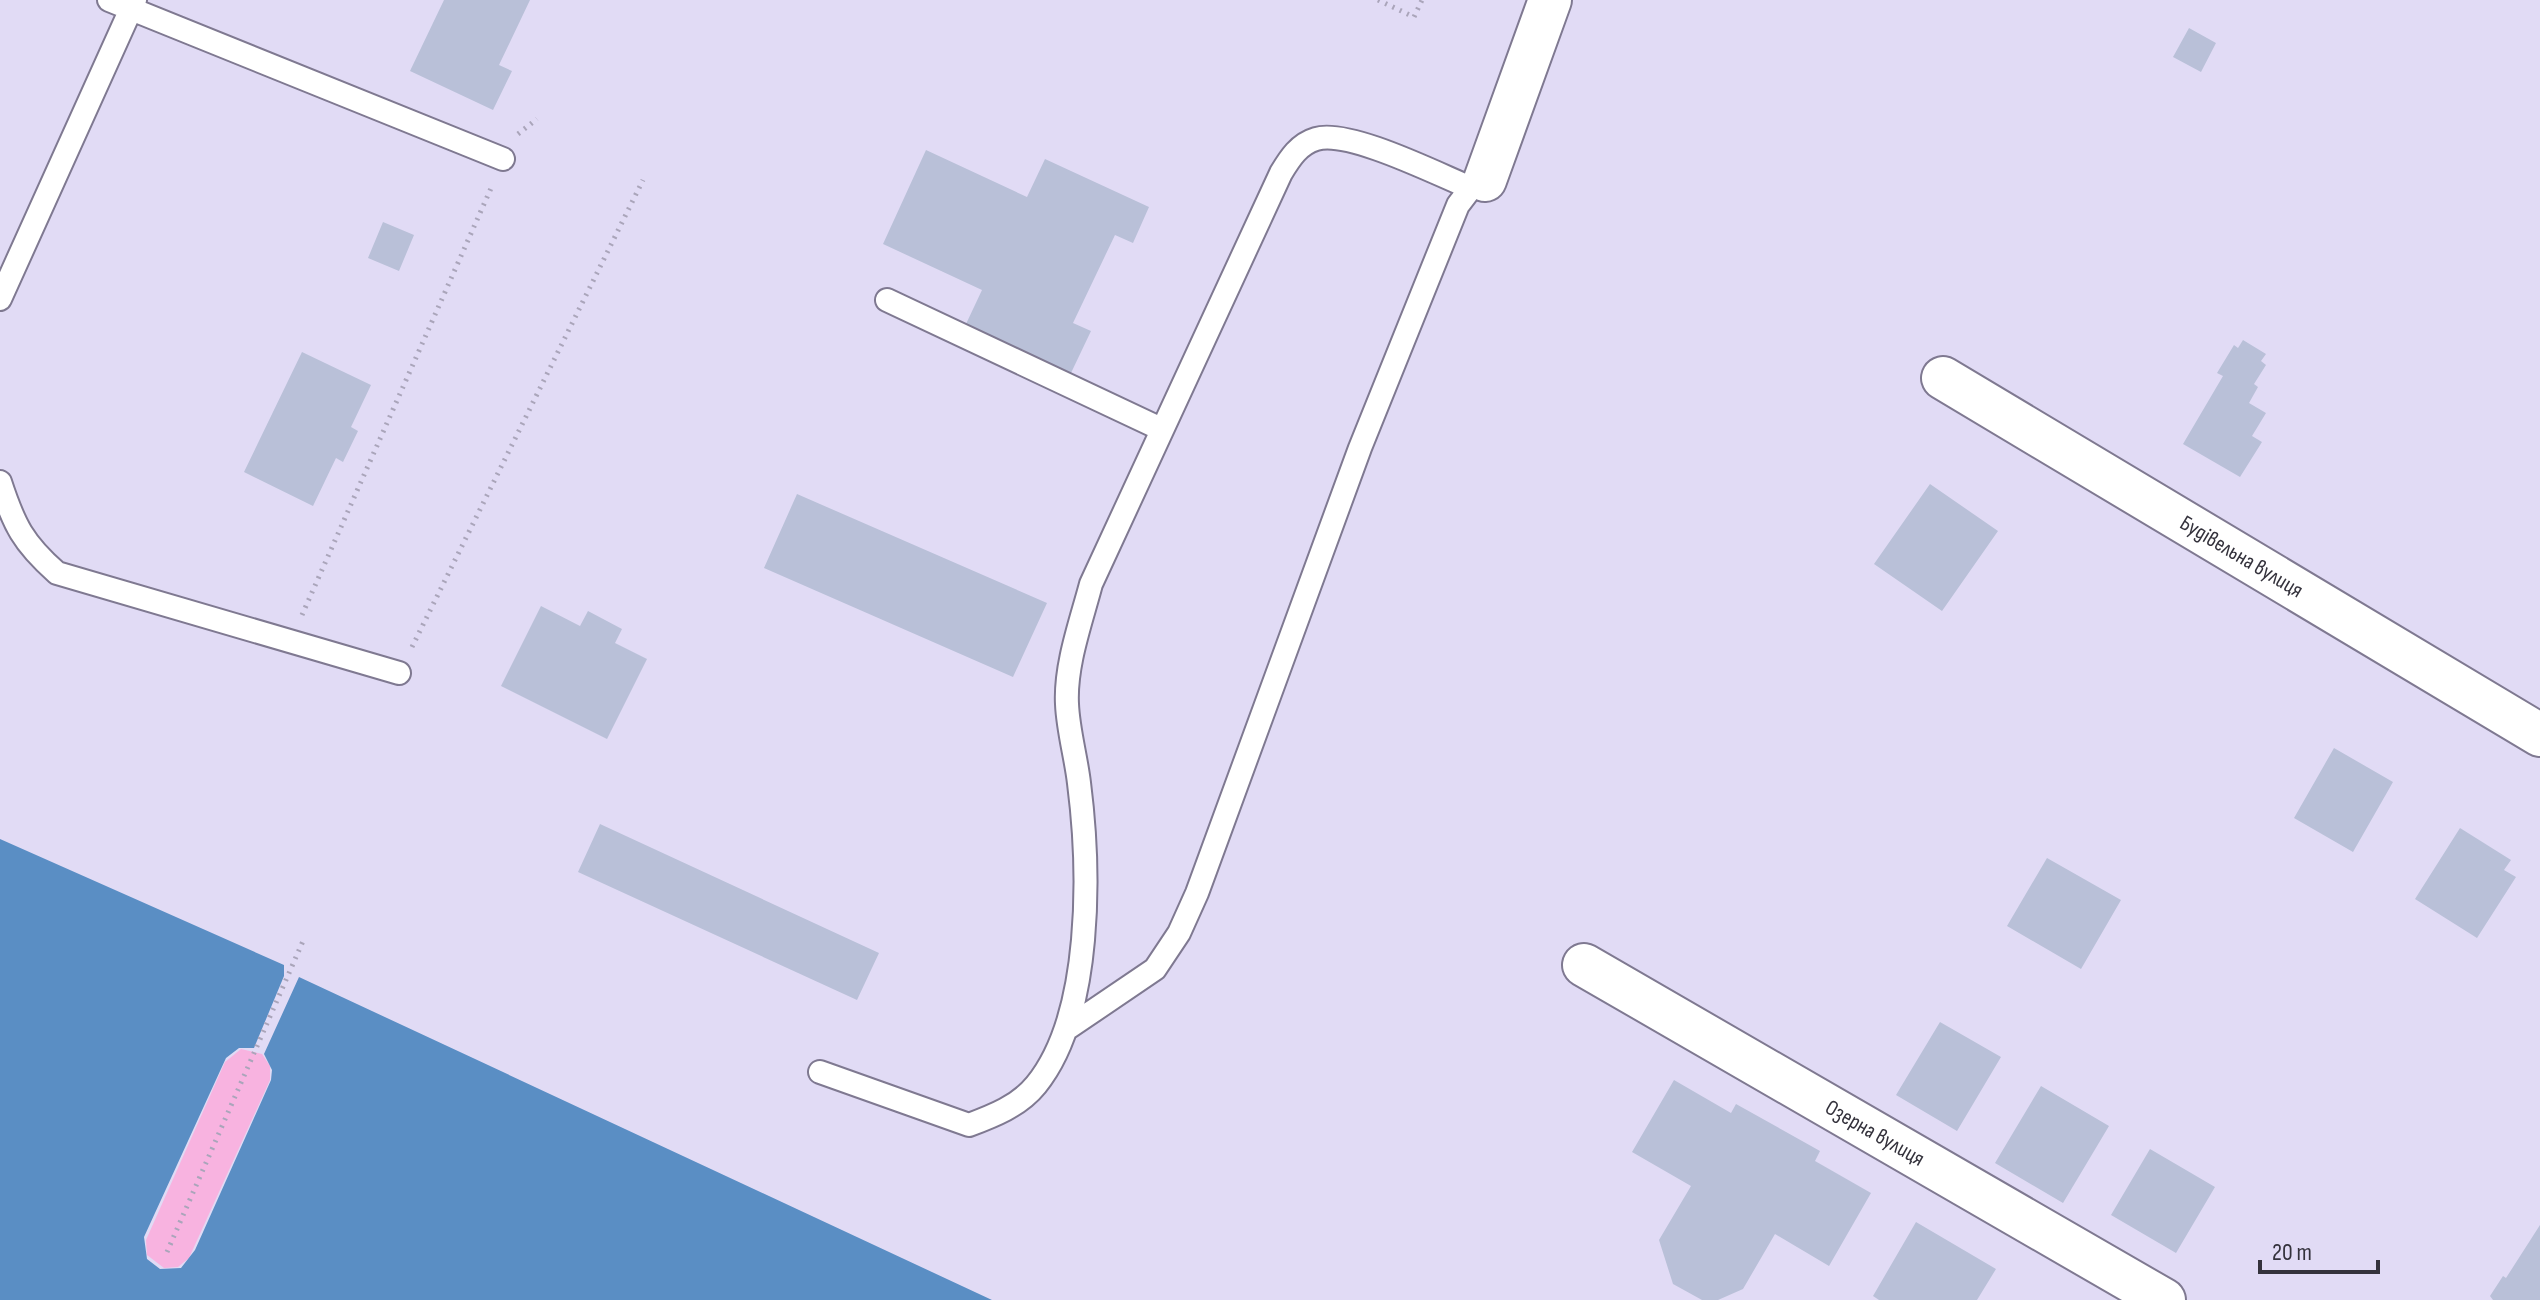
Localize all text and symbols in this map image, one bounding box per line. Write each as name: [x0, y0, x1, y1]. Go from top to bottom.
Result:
street label: Будівельна вулиця: [2175, 509, 2308, 604]
street label: Озерна вулиця: [1820, 1094, 1929, 1172]
scale bar: [2260, 1224, 2378, 1274]
text: 20 m: [2272, 1238, 2312, 1267]

